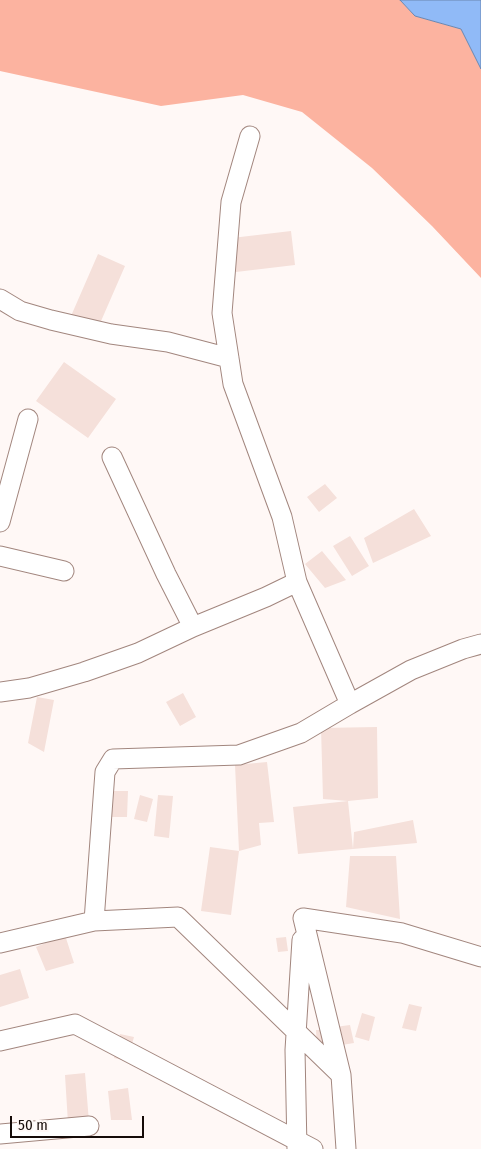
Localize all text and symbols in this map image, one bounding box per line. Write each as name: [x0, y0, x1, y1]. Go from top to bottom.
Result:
scale bar: [12, 1106, 146, 1138]
text: 50 m: [18, 1116, 48, 1134]

